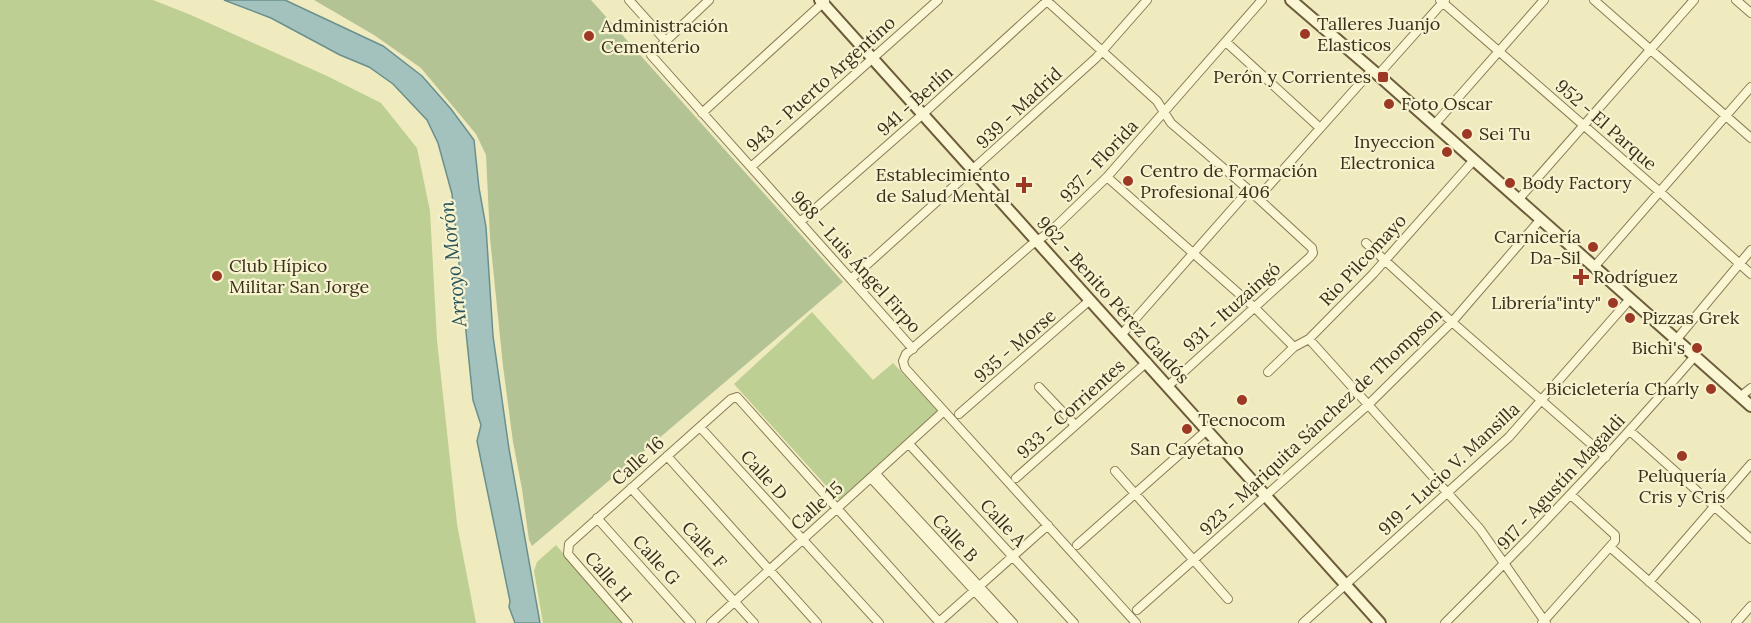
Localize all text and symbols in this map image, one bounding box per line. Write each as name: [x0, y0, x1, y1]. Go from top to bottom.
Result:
street label: 943 - Puerto Argentino: [741, 11, 900, 157]
place label: Talleres Juanjo Elasticos: [1317, 12, 1440, 56]
place label: Administración Cementerio: [600, 14, 729, 58]
marker: Talleres Juanjo Elasticos: [1298, 27, 1312, 41]
marker: Administración Cementerio: [582, 29, 596, 43]
street label: 941 - Berlín: [872, 60, 958, 141]
street label: 939 - Madrid: [971, 62, 1067, 153]
place label: Perón y Corrientes: [1213, 65, 1371, 88]
marker: Perón y Corrientes: [1376, 70, 1390, 84]
street label: 952 - El Parque: [1551, 74, 1662, 175]
place label: Foto Oscar: [1401, 92, 1493, 115]
marker: Foto Oscar: [1382, 97, 1396, 111]
street label: 937 - Florida: [1054, 115, 1143, 207]
place label: Sei Tu: [1479, 122, 1531, 145]
marker: Sei Tu: [1460, 127, 1474, 141]
place label: Inyeccion Electronica: [1340, 130, 1435, 174]
marker: Inyeccion Electronica: [1440, 145, 1454, 159]
place label: Centro de Formación Profesional 406: [1140, 159, 1318, 203]
place label: Establecimiento de Salud Mental: [875, 163, 1010, 207]
place label: Body Factory: [1522, 171, 1632, 194]
marker: Centro de Formación Profesional 406: [1121, 174, 1135, 188]
marker: Establecimiento de Salud Mental: [1015, 176, 1033, 194]
marker: Body Factory: [1503, 176, 1517, 190]
street label: 968 - Luis Ángel Firpo: [786, 186, 926, 338]
water label: Arroyo Morón: [433, 199, 472, 329]
street label: Rio Pilcomayo: [1314, 209, 1411, 310]
street label: 962 - Benito Pérez Galdós: [1032, 211, 1195, 388]
place label: Carnicería Da-Sil: [1494, 225, 1581, 269]
marker: Carnicería Da-Sil: [1586, 240, 1600, 254]
place label: Club Hípico Militar San Jorge: [229, 254, 369, 298]
street label: 931 - Ituzaingó: [1178, 257, 1285, 357]
place label: Rodríguez: [1593, 265, 1678, 288]
marker: Club Hípico Militar San Jorge: [210, 269, 224, 283]
marker: Rodríguez: [1574, 270, 1588, 284]
place label: Librería"inty": [1491, 291, 1601, 314]
marker: Librería"inty": [1606, 296, 1620, 310]
street label: 923 - Mariquita Sánchez de Thompson: [1195, 303, 1447, 540]
street label: 935 - Morse: [969, 304, 1061, 388]
place label: Pizzas Grek: [1642, 306, 1740, 329]
marker: Pizzas Grek: [1623, 311, 1637, 325]
place label: Bichi's: [1631, 336, 1685, 359]
marker: Bichi's: [1690, 341, 1704, 355]
street label: 933 - Corrientes: [1012, 354, 1130, 463]
place label: Bicicletería Charly: [1546, 377, 1699, 400]
marker: Bicicletería Charly: [1704, 382, 1718, 396]
marker: Tecnocom: [1235, 393, 1249, 407]
street label: 919 - Lucio V. Mansilla: [1373, 397, 1524, 540]
place label: Tecnocom: [1198, 408, 1286, 431]
street label: 917 - Agustín Magaldi: [1492, 409, 1629, 554]
marker: San Cayetano: [1180, 422, 1194, 436]
street label: Calle 16: [607, 431, 669, 490]
place label: San Cayetano: [1130, 437, 1244, 460]
street label: Calle D: [736, 445, 793, 504]
marker: Peluquería Cris y Cris: [1675, 449, 1689, 463]
place label: Peluquería Cris y Cris: [1637, 464, 1727, 508]
street label: Calle 15: [786, 476, 848, 535]
street label: Calle A: [975, 494, 1032, 552]
street label: Calle B: [927, 509, 983, 566]
street label: Calle F: [677, 516, 732, 573]
street label: Calle G: [628, 530, 685, 590]
street label: Calle H: [580, 546, 637, 607]

